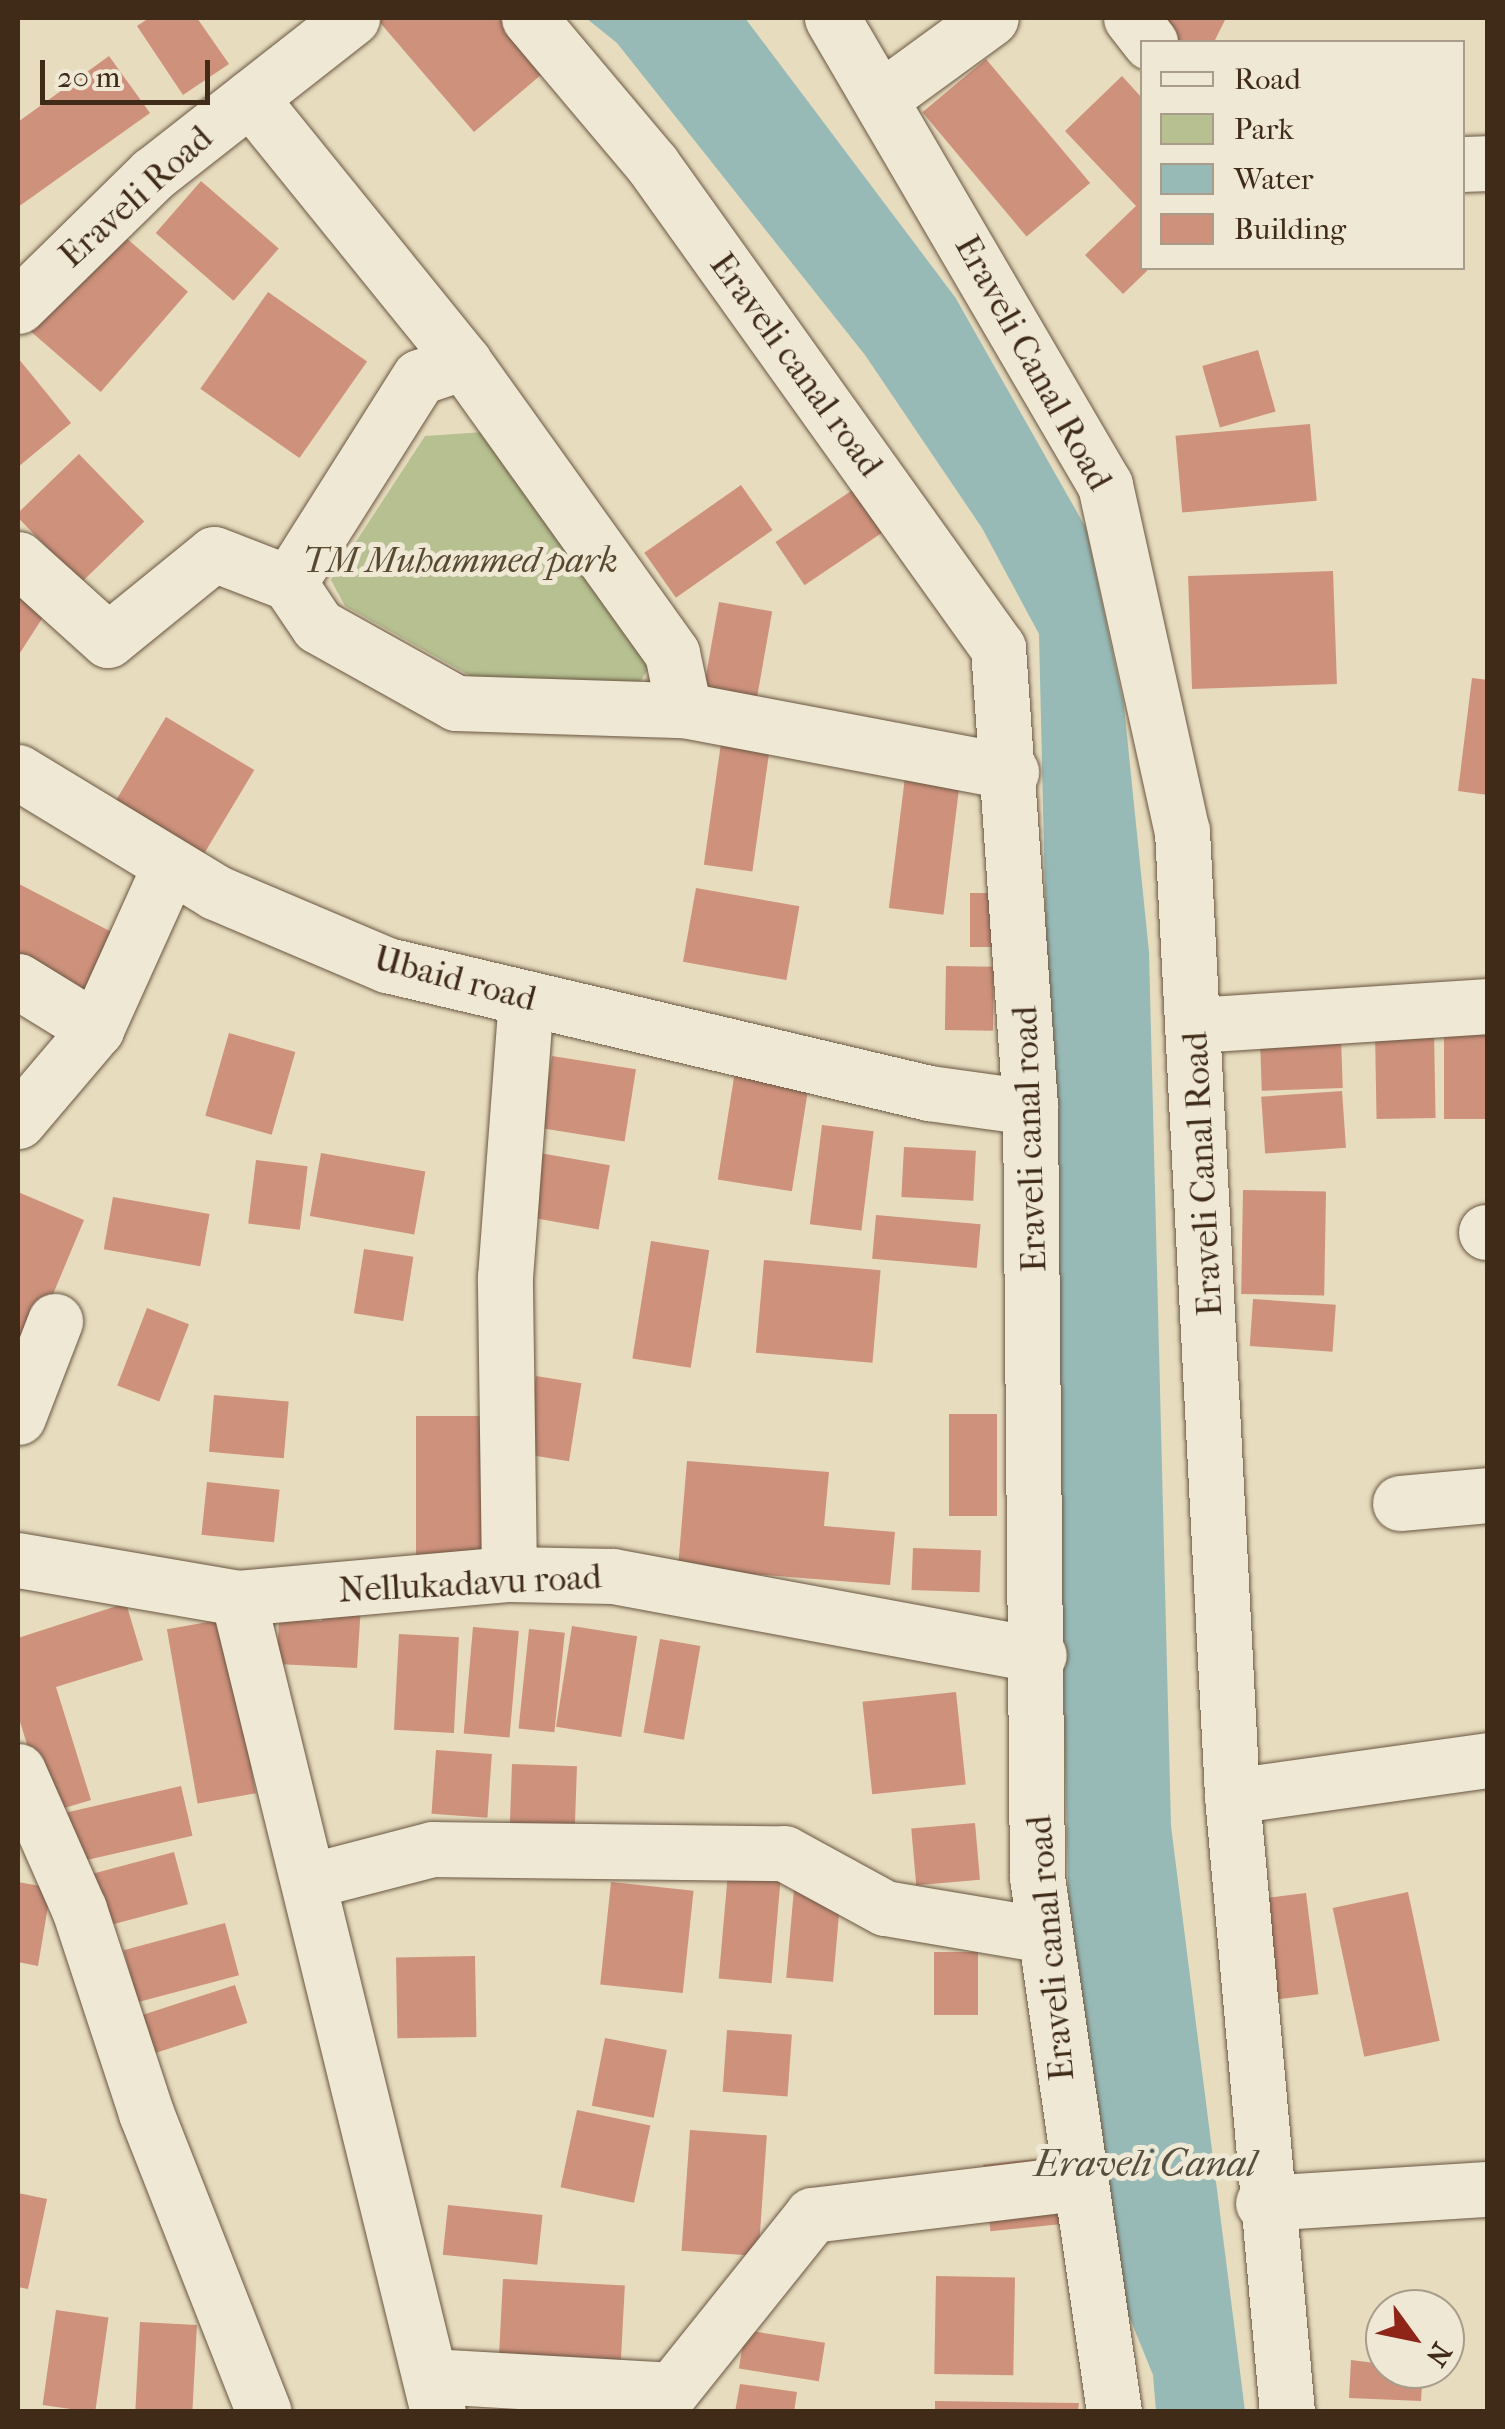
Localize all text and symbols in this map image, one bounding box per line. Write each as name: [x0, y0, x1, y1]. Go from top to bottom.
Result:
scale bar: [45, 40, 215, 102]
legend: [1140, 40, 1465, 270]
text: 20 m: [57, 60, 120, 95]
text: Road: [1234, 62, 1301, 97]
text: Park: [1234, 112, 1294, 147]
street label: Eraveli Road: [51, 117, 221, 277]
text: Water: [1234, 162, 1314, 197]
text: Building: [1234, 212, 1346, 247]
street label: Eraveli Canal Road: [946, 228, 1120, 498]
street label: Eraveli canal road: [701, 245, 891, 485]
park label: TM Muhammed park: [302, 540, 618, 582]
street label: Ubaid road: [369, 937, 541, 1021]
street label: Eraveli canal road: [1004, 1005, 1056, 1273]
street label: Eraveli Canal Road: [1175, 1031, 1231, 1317]
street label: Nellukadavu road: [337, 1556, 603, 1612]
street label: Eraveli canal road: [1018, 1814, 1084, 2082]
water label: Eraveli Canal: [1034, 2141, 1256, 2187]
north arrow: [1365, 2289, 1465, 2389]
text: N: [1419, 2337, 1459, 2372]

